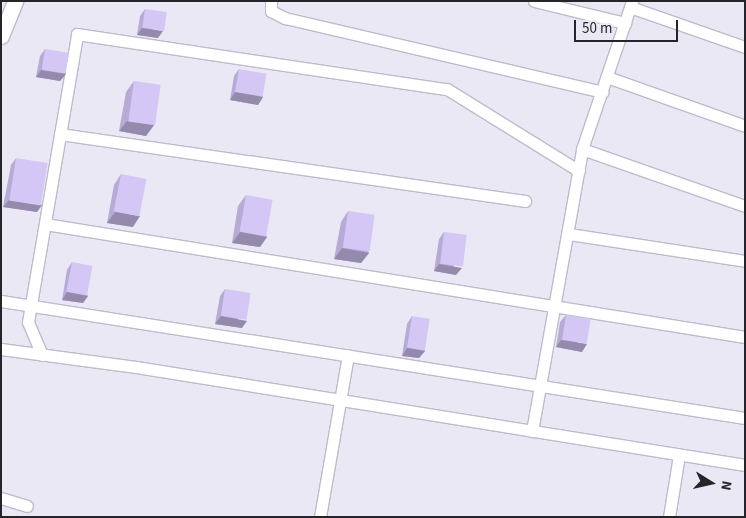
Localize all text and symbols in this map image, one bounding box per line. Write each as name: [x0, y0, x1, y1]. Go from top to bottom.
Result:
scale bar: [576, 10, 680, 42]
text: 50 m: [582, 18, 612, 39]
north arrow: [686, 458, 736, 508]
text: N: [715, 479, 736, 492]

